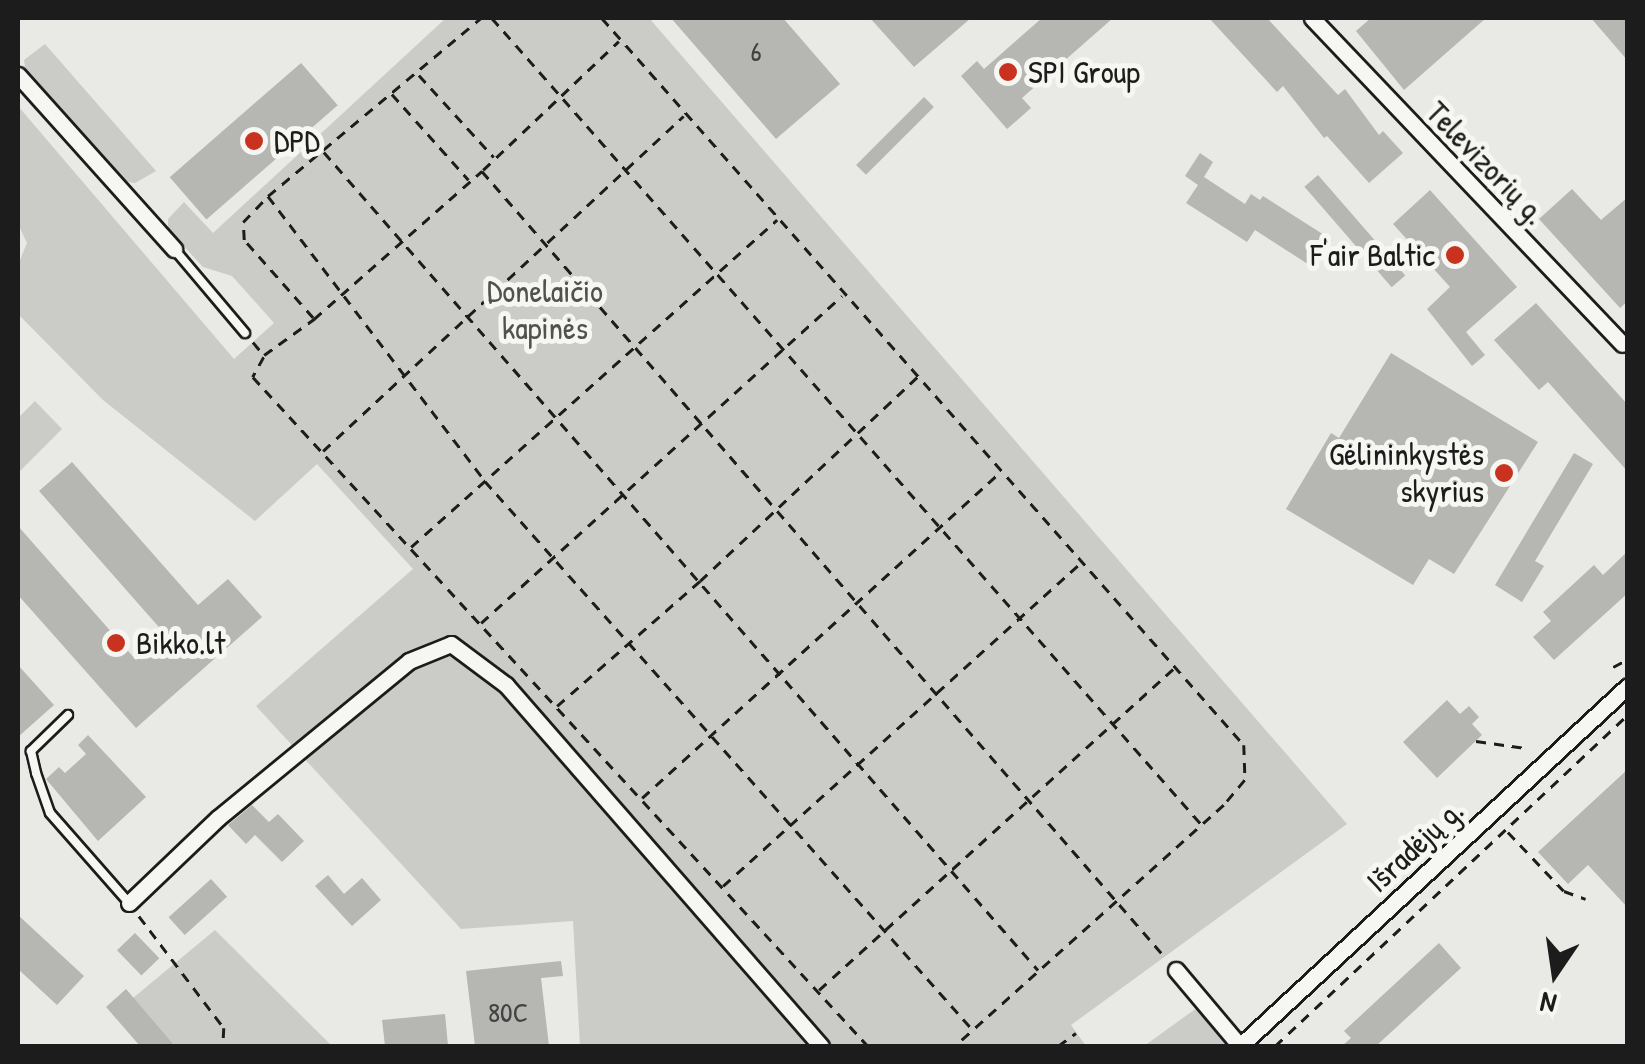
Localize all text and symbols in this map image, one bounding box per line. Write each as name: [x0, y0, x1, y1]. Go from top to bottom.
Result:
house number: 6: [750, 34, 762, 68]
place label: SPI Group: [1028, 53, 1140, 91]
marker: SPI Group: [997, 61, 1019, 83]
street label: Televizorių g.: [1418, 93, 1554, 233]
place label: DPD: [274, 122, 320, 160]
marker: DPD: [243, 130, 265, 152]
place label: F'air Baltic: [1310, 236, 1435, 274]
marker: F'air Baltic: [1444, 244, 1466, 266]
park label: Donelaičio kapinės: [487, 273, 603, 348]
place label: Gėlininkystės skyrius: [1329, 436, 1484, 511]
marker: Gėlininkystės skyrius: [1493, 462, 1515, 484]
place label: Bikko.lt: [136, 624, 225, 662]
marker: Bikko.lt: [105, 632, 127, 654]
street label: Išradėjų g.: [1359, 791, 1471, 901]
north arrow: [1505, 924, 1605, 1024]
text: N: [1537, 983, 1560, 1023]
house number: 80C: [488, 995, 528, 1029]

